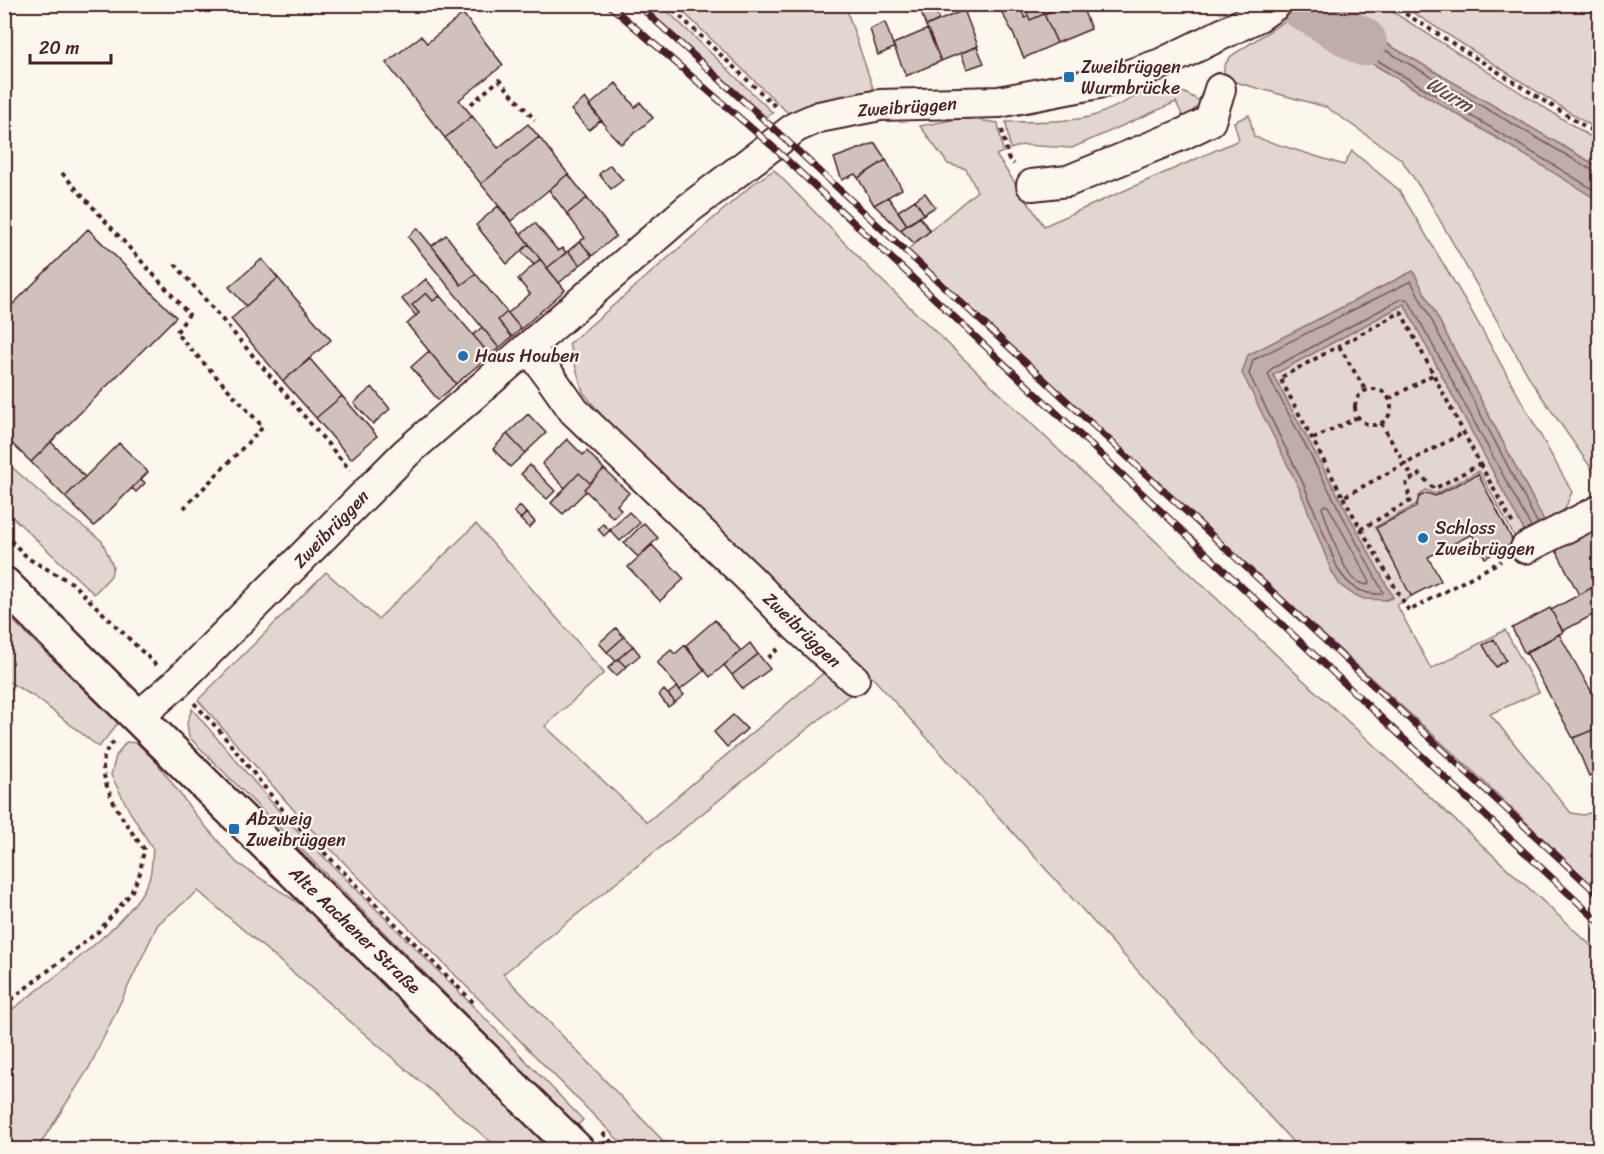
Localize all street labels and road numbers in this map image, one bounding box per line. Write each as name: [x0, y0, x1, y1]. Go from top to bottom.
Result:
street label: Zweibrüggen: [856, 88, 958, 126]
street label: Zweibrüggen: [285, 482, 377, 576]
street label: Zweibrüggen: [755, 584, 849, 676]
street label: Alte Aachener Straße: [280, 857, 429, 1002]

